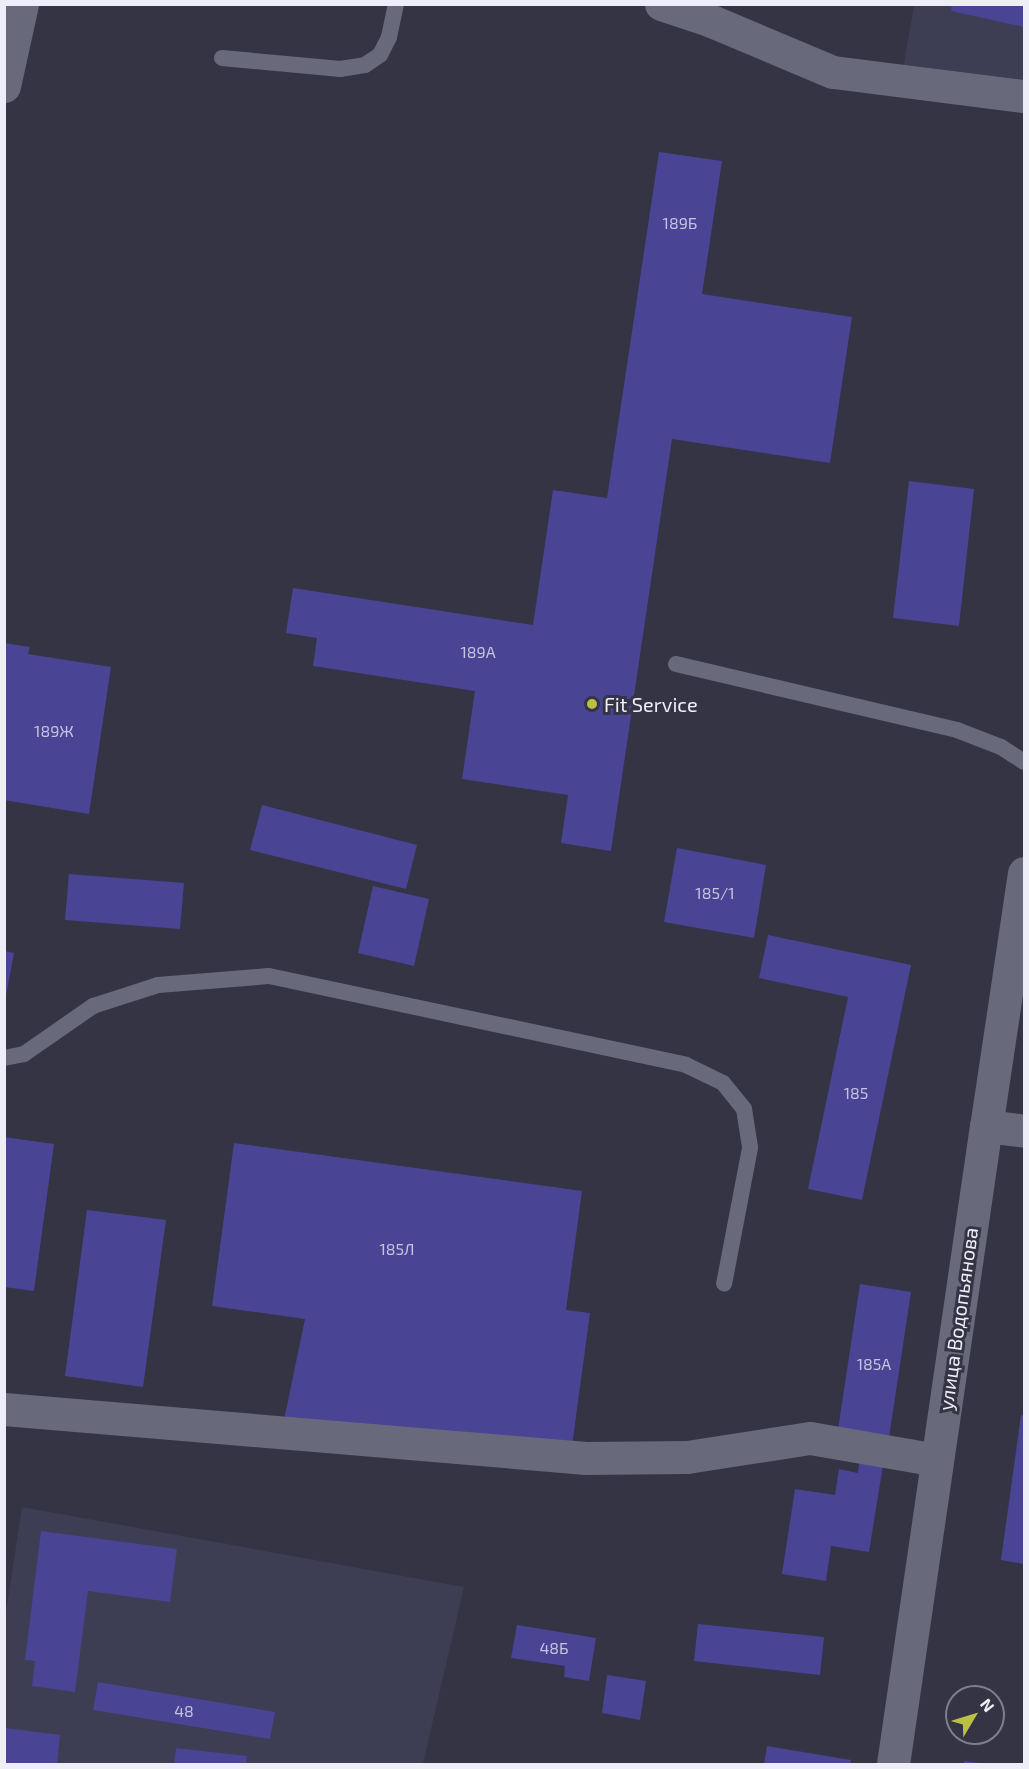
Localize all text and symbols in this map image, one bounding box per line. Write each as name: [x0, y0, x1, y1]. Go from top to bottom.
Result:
house number: 189Б: [663, 213, 697, 233]
house number: 189А: [460, 642, 496, 662]
place label: Fit Service: [604, 692, 698, 716]
marker: Fit Service: [585, 697, 599, 711]
house number: 189Ж: [34, 721, 74, 741]
house number: 185/1: [695, 883, 735, 903]
house number: 185: [844, 1083, 868, 1103]
street label: улица Водопьянова: [933, 1226, 983, 1412]
house number: 185Л: [379, 1239, 415, 1259]
house number: 185А: [857, 1354, 891, 1374]
house number: 48Б: [539, 1638, 569, 1658]
north arrow: [945, 1685, 1005, 1745]
text: N: [977, 1694, 999, 1715]
house number: 48: [174, 1701, 194, 1721]

